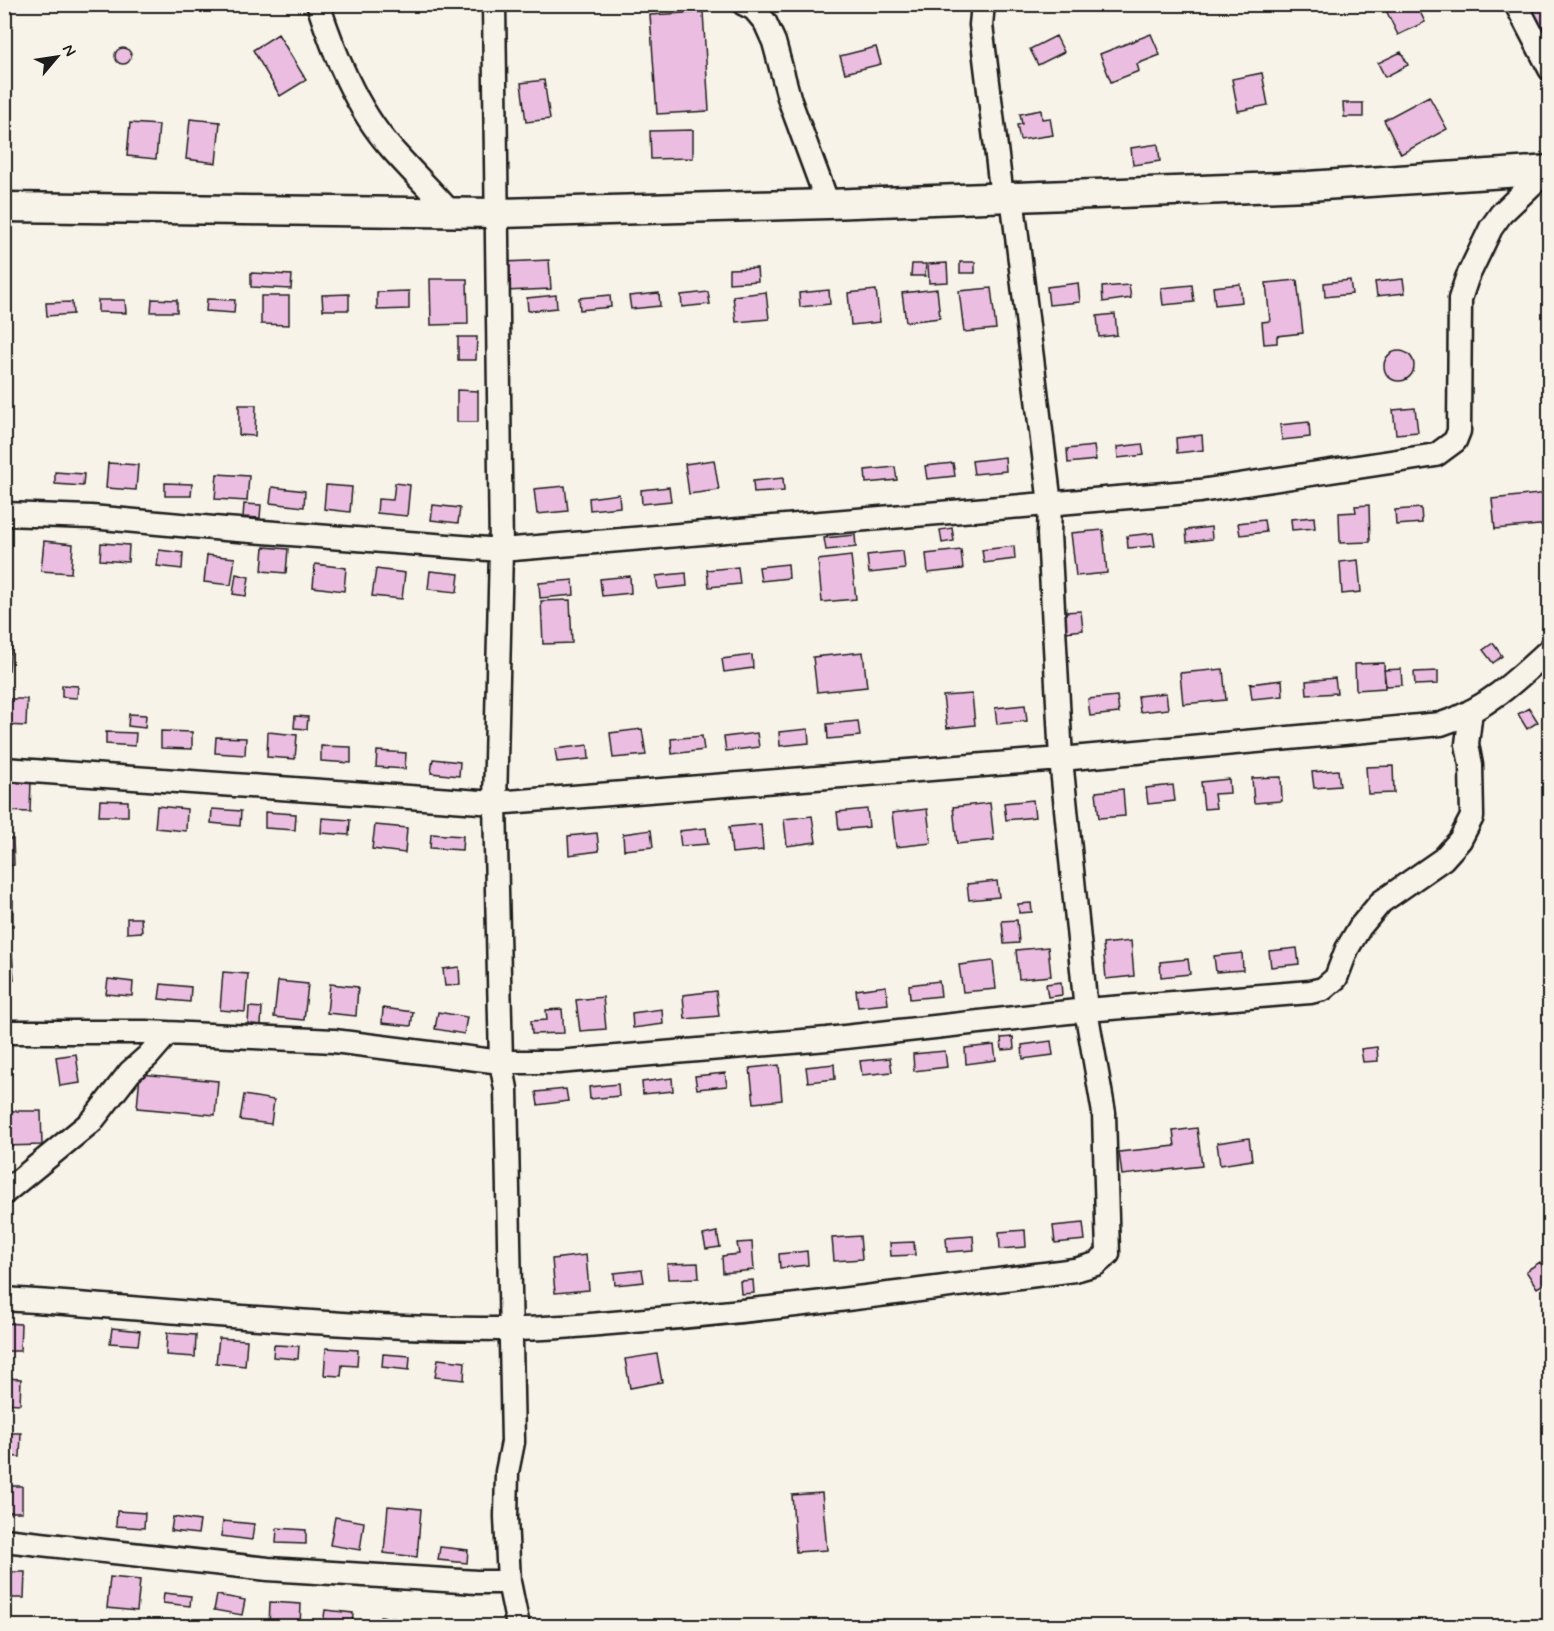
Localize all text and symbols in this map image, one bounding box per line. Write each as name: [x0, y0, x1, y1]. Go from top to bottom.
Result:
north arrow: [27, 27, 87, 87]
text: N: [57, 41, 81, 60]

